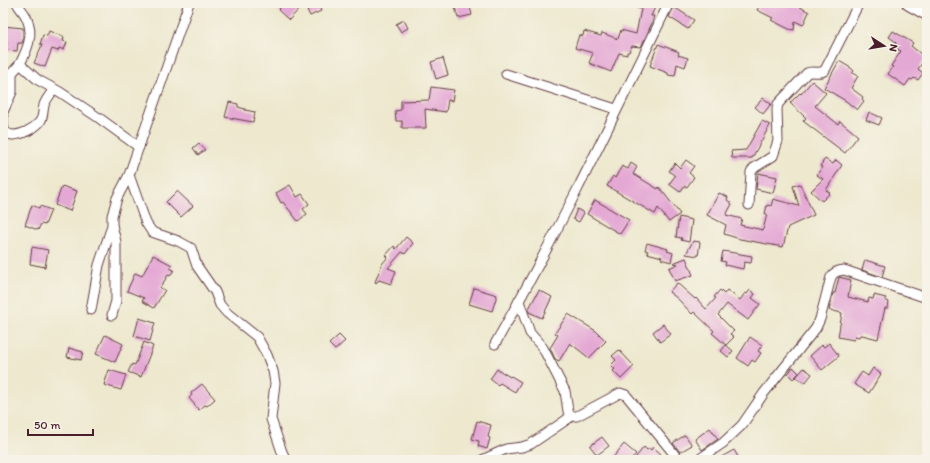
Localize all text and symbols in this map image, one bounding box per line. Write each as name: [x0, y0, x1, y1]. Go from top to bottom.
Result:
north arrow: [864, 26, 904, 66]
text: N: [886, 43, 900, 53]
scale bar: [28, 411, 93, 437]
text: 50 m: [34, 418, 60, 432]

